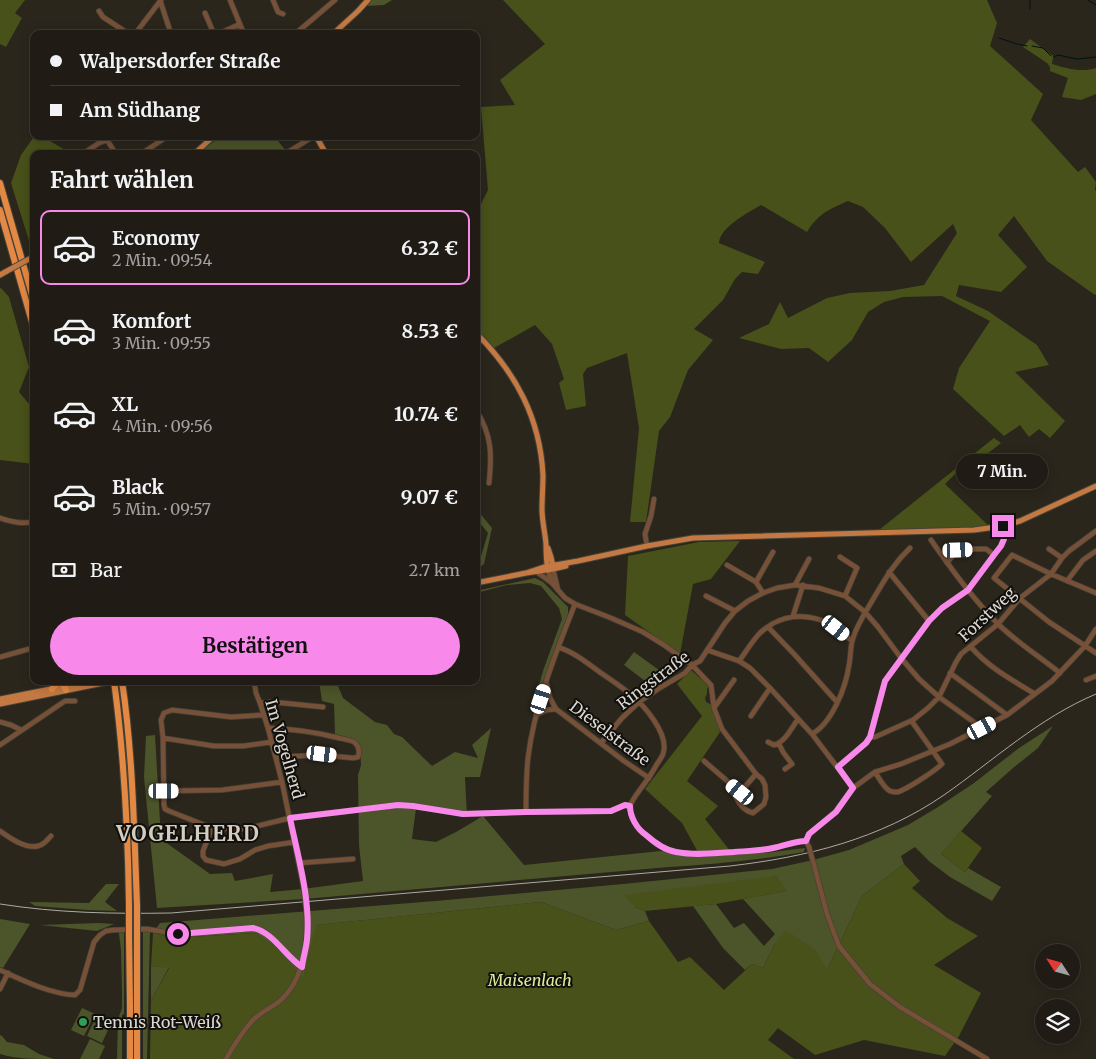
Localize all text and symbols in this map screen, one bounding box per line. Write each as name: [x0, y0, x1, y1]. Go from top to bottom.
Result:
text: Walpersdorfer Straße: [80, 49, 280, 73]
text: Am Südhang: [80, 98, 200, 122]
text: Fahrt wählen: [50, 166, 194, 194]
icon: car: [52, 225, 97, 270]
text: Economy: [112, 226, 200, 250]
text: 6.32 €: [401, 236, 458, 260]
text: 2 Min. · 09:54: [112, 250, 212, 270]
icon: car: [52, 308, 97, 353]
text: Komfort: [112, 309, 191, 333]
text: 8.53 €: [401, 319, 458, 343]
text: 3 Min. · 09:55: [112, 333, 211, 353]
icon: car: [52, 391, 97, 436]
text: XL: [112, 392, 138, 416]
text: 10.74 €: [394, 402, 458, 426]
text: 4 Min. · 09:56: [112, 416, 212, 436]
callout: 7 Min.: [957, 454, 1049, 488]
text: 7 Min.: [977, 461, 1027, 481]
icon: car: [52, 474, 97, 519]
text: Black: [112, 475, 164, 499]
text: 9.07 €: [401, 485, 458, 509]
text: 5 Min. · 09:57: [112, 499, 211, 519]
route end: [992, 515, 1014, 537]
car: [942, 542, 973, 558]
icon: cash: [50, 556, 78, 584]
text: Bar: [90, 558, 122, 582]
text: 2.7 km: [409, 560, 460, 580]
street label: Forstweg: [954, 582, 1020, 646]
car: [819, 613, 852, 643]
button: Bestätigen: [50, 617, 460, 675]
street label: Ringstraße: [613, 646, 693, 714]
car: [529, 682, 552, 716]
street label: Dieselstraße: [566, 696, 654, 770]
street label: Im Vogelherd: [261, 697, 309, 801]
car: [965, 714, 998, 742]
car: [306, 745, 337, 763]
car: [723, 777, 756, 807]
car: [149, 784, 179, 799]
district label: VOGELHERD: [115, 820, 260, 847]
route start: [167, 923, 189, 945]
north arrow: [1035, 944, 1080, 989]
map controls: [1035, 944, 1080, 1044]
park label: Maisenlach: [487, 970, 572, 990]
button: layers: [1035, 999, 1080, 1044]
place label: Tennis Rot-Weiß: [93, 1012, 221, 1032]
marker: Tennis Rot-Weiß: [77, 1016, 89, 1028]

